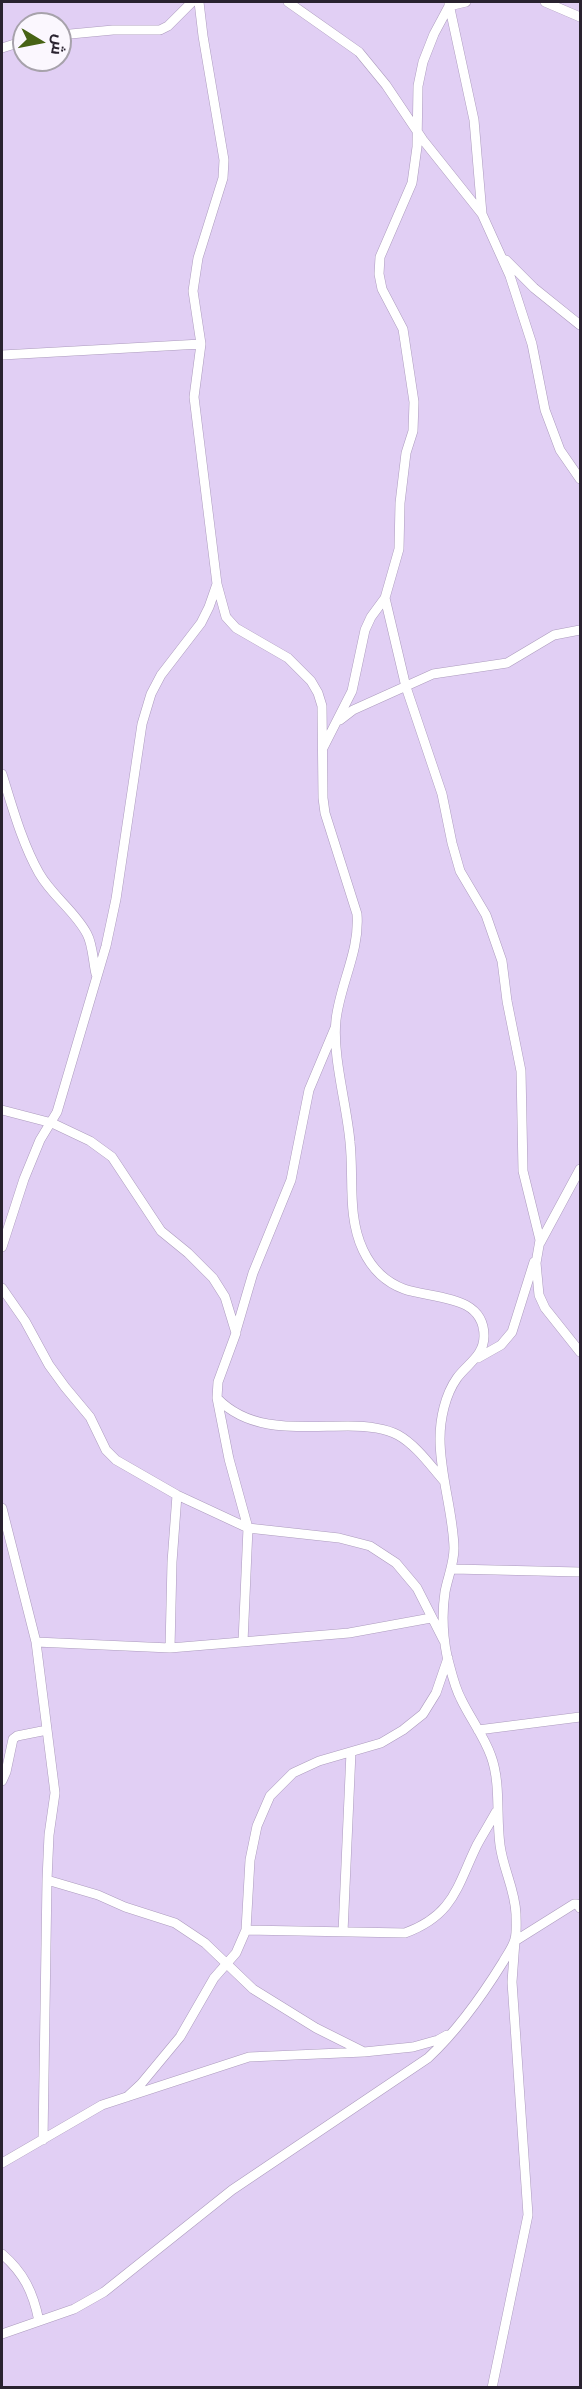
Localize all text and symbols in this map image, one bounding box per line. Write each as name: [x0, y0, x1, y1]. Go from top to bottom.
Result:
north arrow: [12, 12, 72, 72]
text: ش: [47, 33, 69, 57]

